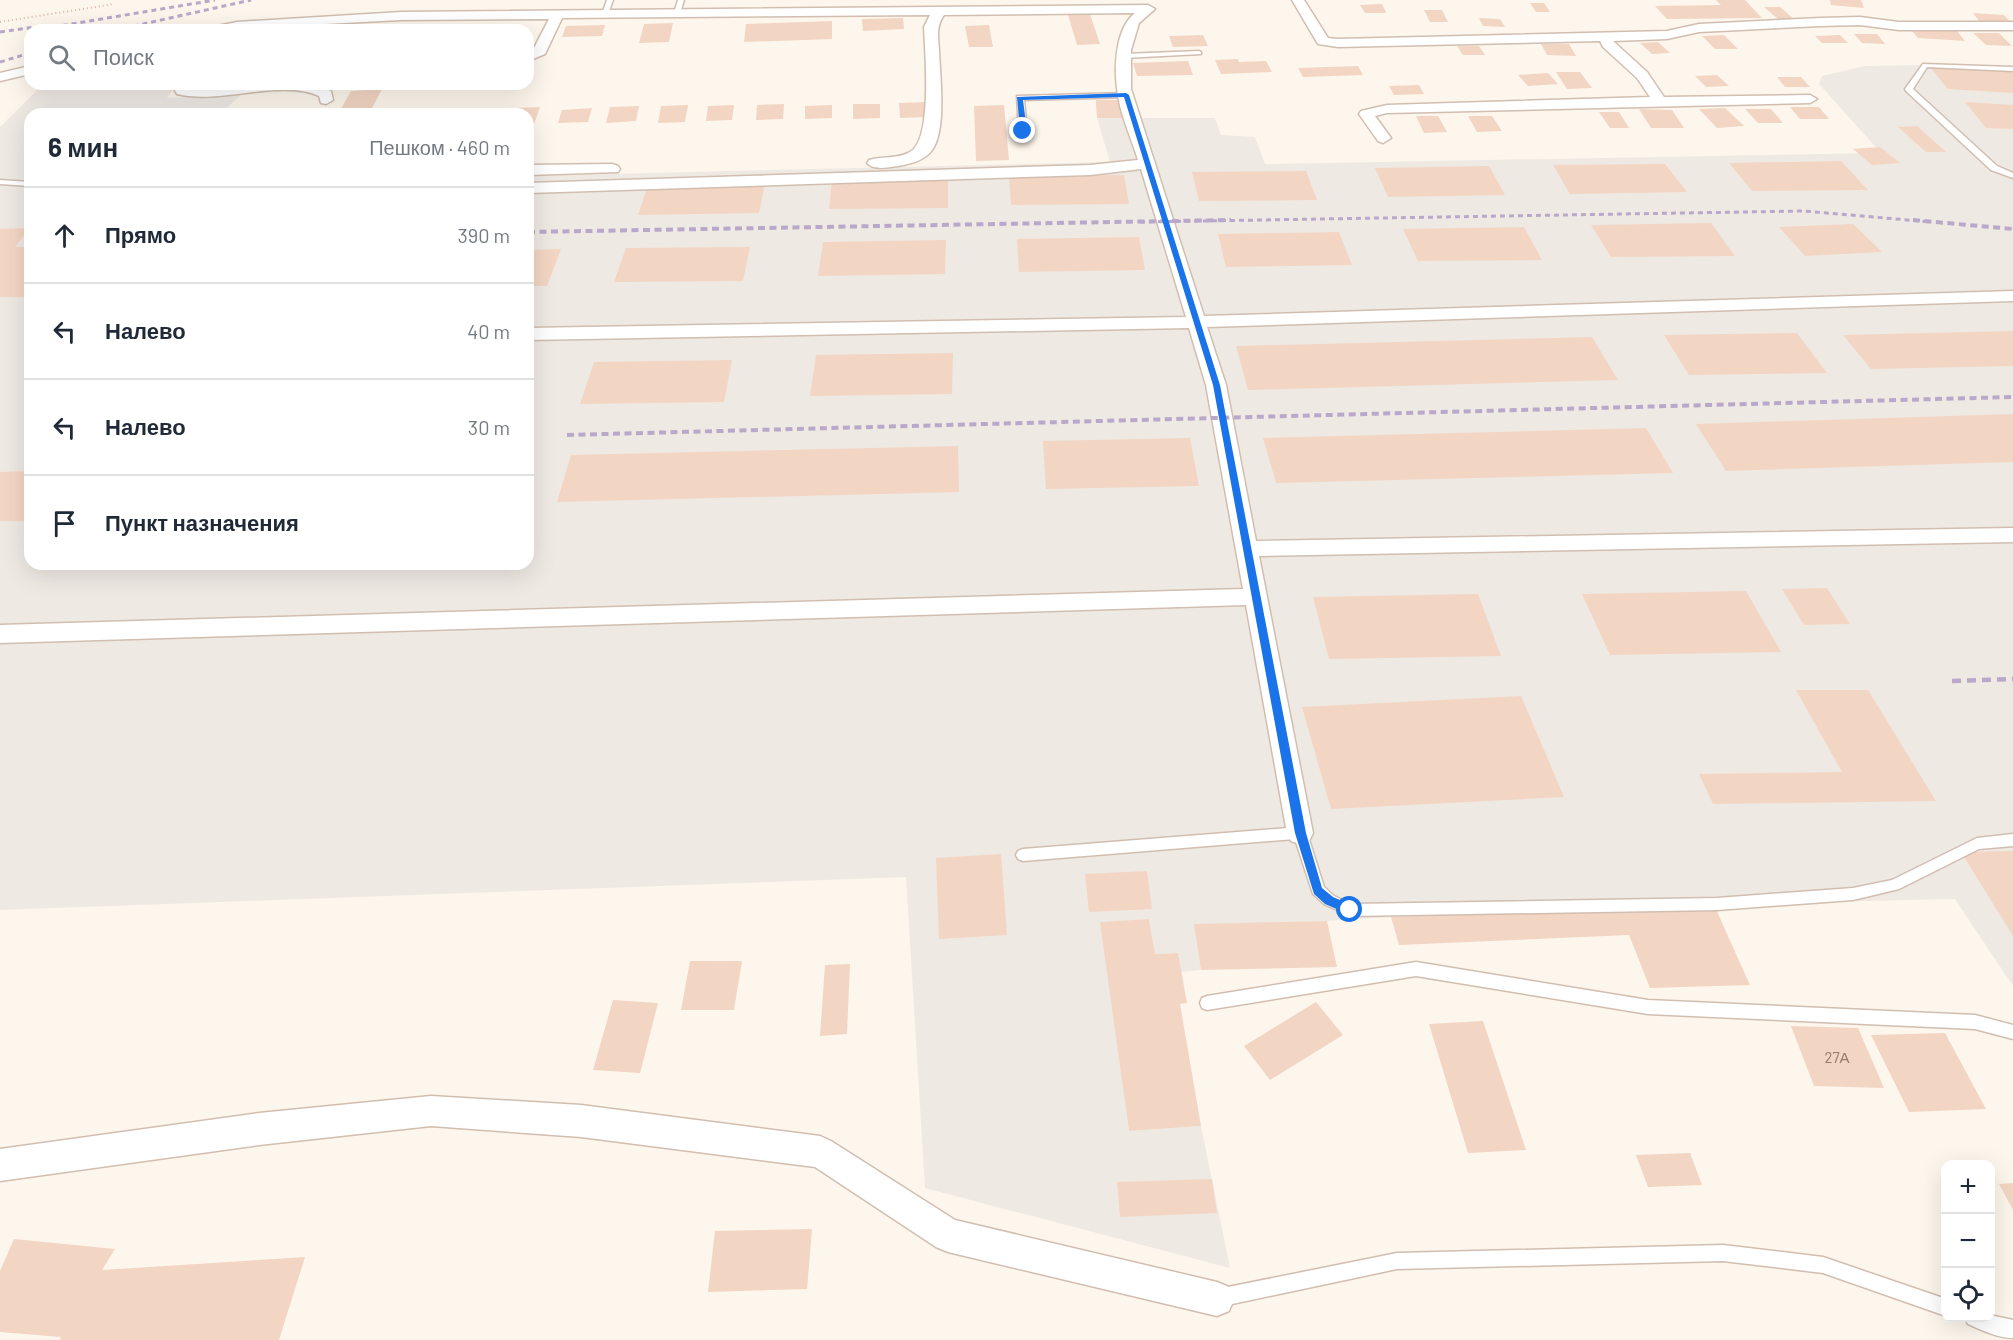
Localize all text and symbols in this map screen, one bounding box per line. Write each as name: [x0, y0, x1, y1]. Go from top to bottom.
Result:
search box: [24, 24, 534, 90]
icon: search: [45, 41, 78, 74]
text: Поиск: [93, 43, 154, 69]
route end: [1009, 117, 1035, 143]
text: 6 мин: [48, 131, 118, 162]
text: Пешком · 460 m: [369, 135, 510, 159]
icon: ahead: [48, 219, 81, 252]
text: Прямо: [105, 221, 176, 247]
text: 390 m: [457, 223, 510, 247]
icon: left: [48, 315, 81, 348]
text: Налево: [105, 317, 186, 343]
text: 40 m: [467, 319, 510, 343]
icon: left: [48, 411, 81, 444]
text: Налево: [105, 413, 186, 439]
text: 30 m: [468, 415, 510, 439]
icon: arrive: [48, 507, 81, 540]
text: Пункт назначения: [105, 509, 299, 535]
route start: [1336, 896, 1362, 922]
house number: 27А: [1824, 1048, 1850, 1066]
map controls: [1941, 1160, 1995, 1322]
button: +: [1941, 1160, 1995, 1214]
button: −: [1941, 1214, 1995, 1268]
button: locate: [1941, 1268, 1995, 1322]

